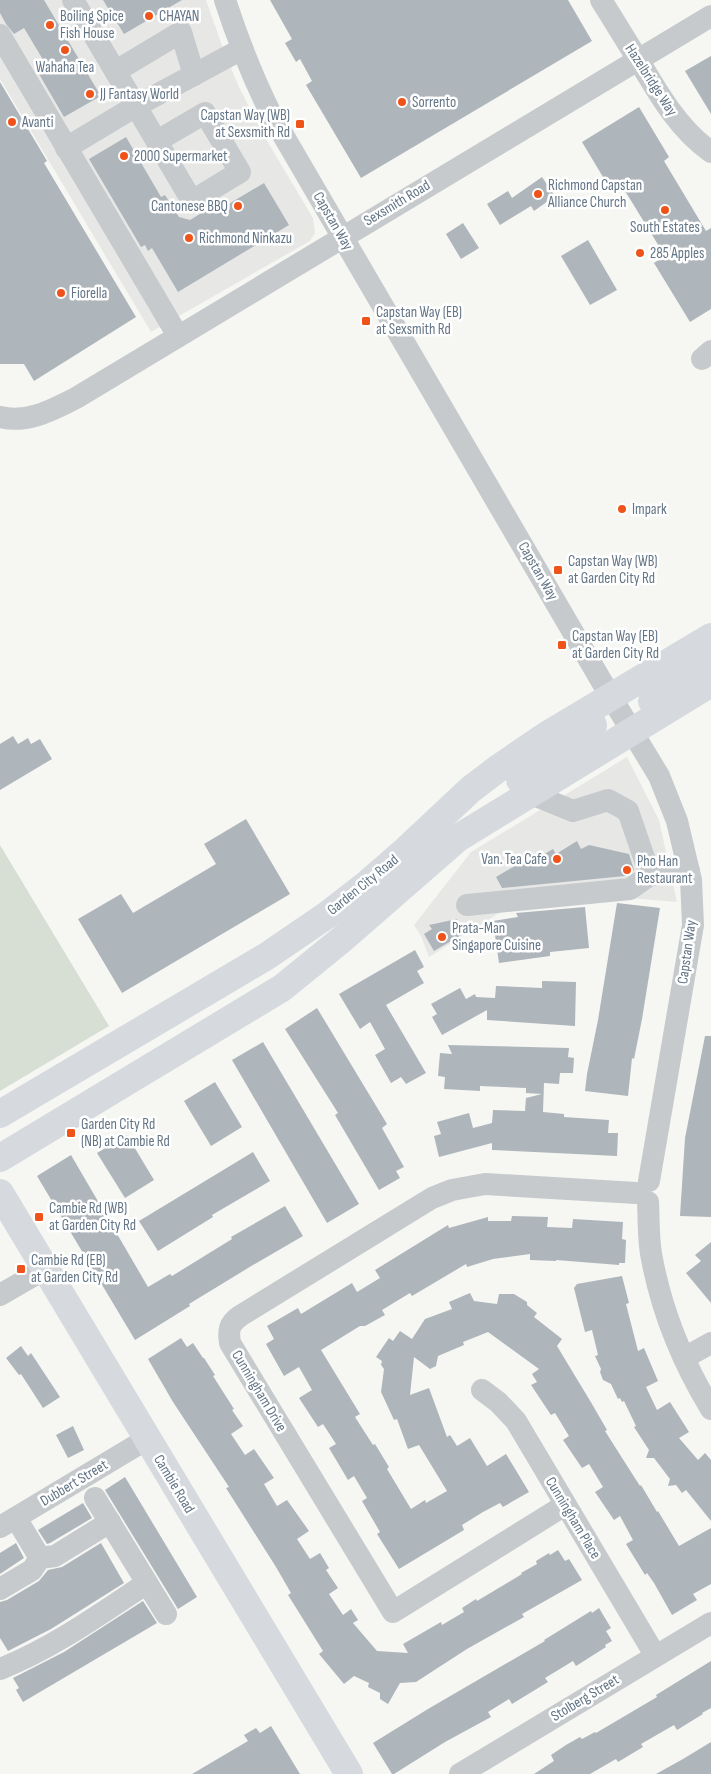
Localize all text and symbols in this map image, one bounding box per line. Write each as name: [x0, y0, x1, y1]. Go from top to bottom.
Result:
place label: Boiling Spice Fish House: [60, 7, 124, 43]
place label: CHAYAN: [159, 7, 199, 26]
marker: CHAYAN: [143, 10, 155, 22]
marker: Boiling Spice Fish House: [44, 19, 56, 31]
street label: Hazelbridge Way: [621, 40, 681, 120]
marker: Wahaha Tea: [59, 44, 71, 56]
place label: Wahaha Tea: [36, 58, 95, 77]
place label: JJ Fantasy World: [99, 85, 179, 104]
marker: JJ Fantasy World: [84, 88, 96, 100]
place label: Sorrento: [412, 93, 456, 112]
marker: Sorrento: [396, 96, 408, 108]
place label: Capstan Way (WB) at Sexsmith Rd: [200, 106, 290, 142]
place label: Avanti: [21, 113, 54, 132]
marker: Avanti: [6, 116, 18, 128]
marker: Capstan Way (WB) at Sexsmith Rd: [294, 118, 306, 130]
place label: 2000 Supermarket: [134, 147, 228, 166]
marker: 2000 Supermarket: [118, 150, 130, 162]
street label: Sexsmith Road: [360, 176, 434, 230]
place label: Richmond Capstan Alliance Church: [547, 176, 642, 212]
street label: Capstan Way: [309, 188, 357, 254]
marker: Richmond Capstan Alliance Church: [532, 188, 544, 200]
place label: Cantonese BBQ: [151, 197, 228, 216]
marker: Cantonese BBQ: [232, 200, 244, 212]
marker: South Estates: [659, 204, 671, 216]
place label: South Estates: [630, 218, 700, 237]
place label: Richmond Ninkazu: [199, 229, 292, 248]
marker: Richmond Ninkazu: [183, 232, 195, 244]
place label: 285 Apples: [650, 244, 704, 263]
marker: 285 Apples: [634, 247, 646, 259]
place label: Fiorella: [71, 284, 108, 303]
marker: Fiorella: [55, 287, 67, 299]
place label: Capstan Way (EB) at Sexsmith Rd: [376, 303, 462, 339]
marker: Capstan Way (EB) at Sexsmith Rd: [360, 315, 372, 327]
place label: Impark: [632, 500, 667, 519]
marker: Impark: [616, 503, 628, 515]
street label: Capstan Way: [514, 538, 562, 604]
place label: Capstan Way (WB) at Garden City Rd: [568, 552, 658, 588]
marker: Capstan Way (WB) at Garden City Rd: [552, 564, 564, 576]
place label: Capstan Way (EB) at Garden City Rd: [572, 627, 659, 663]
marker: Capstan Way (EB) at Garden City Rd: [556, 639, 568, 651]
street label: Garden City Road: [324, 850, 402, 920]
place label: Van. Tea Cafe: [481, 850, 547, 869]
place label: Pho Han Restaurant: [637, 852, 693, 888]
marker: Van. Tea Cafe: [551, 853, 563, 865]
marker: Pho Han Restaurant: [621, 864, 633, 876]
place label: Prata-Man Singapore Cuisine: [452, 919, 541, 955]
street label: Capstan Way: [673, 919, 701, 985]
marker: Prata-Man Singapore Cuisine: [436, 931, 448, 943]
place label: Garden City Rd (NB) at Cambie Rd: [81, 1115, 170, 1151]
marker: Garden City Rd (NB) at Cambie Rd: [65, 1127, 77, 1139]
place label: Cambie Rd (WB) at Garden City Rd: [49, 1199, 136, 1235]
marker: Cambie Rd (WB) at Garden City Rd: [33, 1211, 45, 1223]
place label: Cambie Rd (EB) at Garden City Rd: [31, 1251, 118, 1287]
marker: Cambie Rd (EB) at Garden City Rd: [15, 1263, 27, 1275]
street label: Cunningham Drive: [227, 1347, 291, 1435]
street label: Cambie Road: [149, 1451, 199, 1517]
street label: Dubbert Street: [37, 1455, 111, 1511]
street label: Cunningham Place: [541, 1473, 605, 1563]
street label: Stolberg Street: [548, 1670, 623, 1726]

